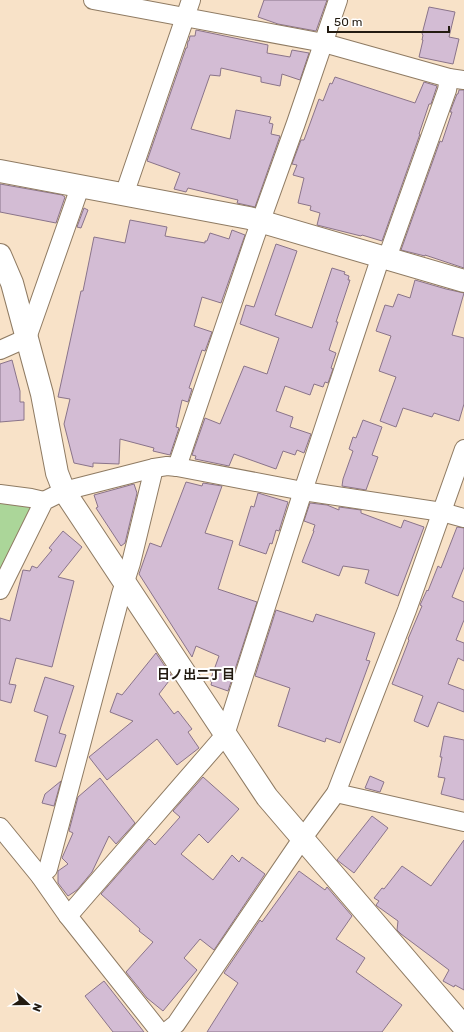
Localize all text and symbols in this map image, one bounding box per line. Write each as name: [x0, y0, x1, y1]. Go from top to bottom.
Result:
scale bar: [328, 8, 449, 34]
text: 50 m: [334, 15, 362, 29]
district label: 日ノ出二丁目: [157, 667, 235, 682]
north arrow: [8, 984, 48, 1024]
text: N: [29, 1001, 44, 1014]

